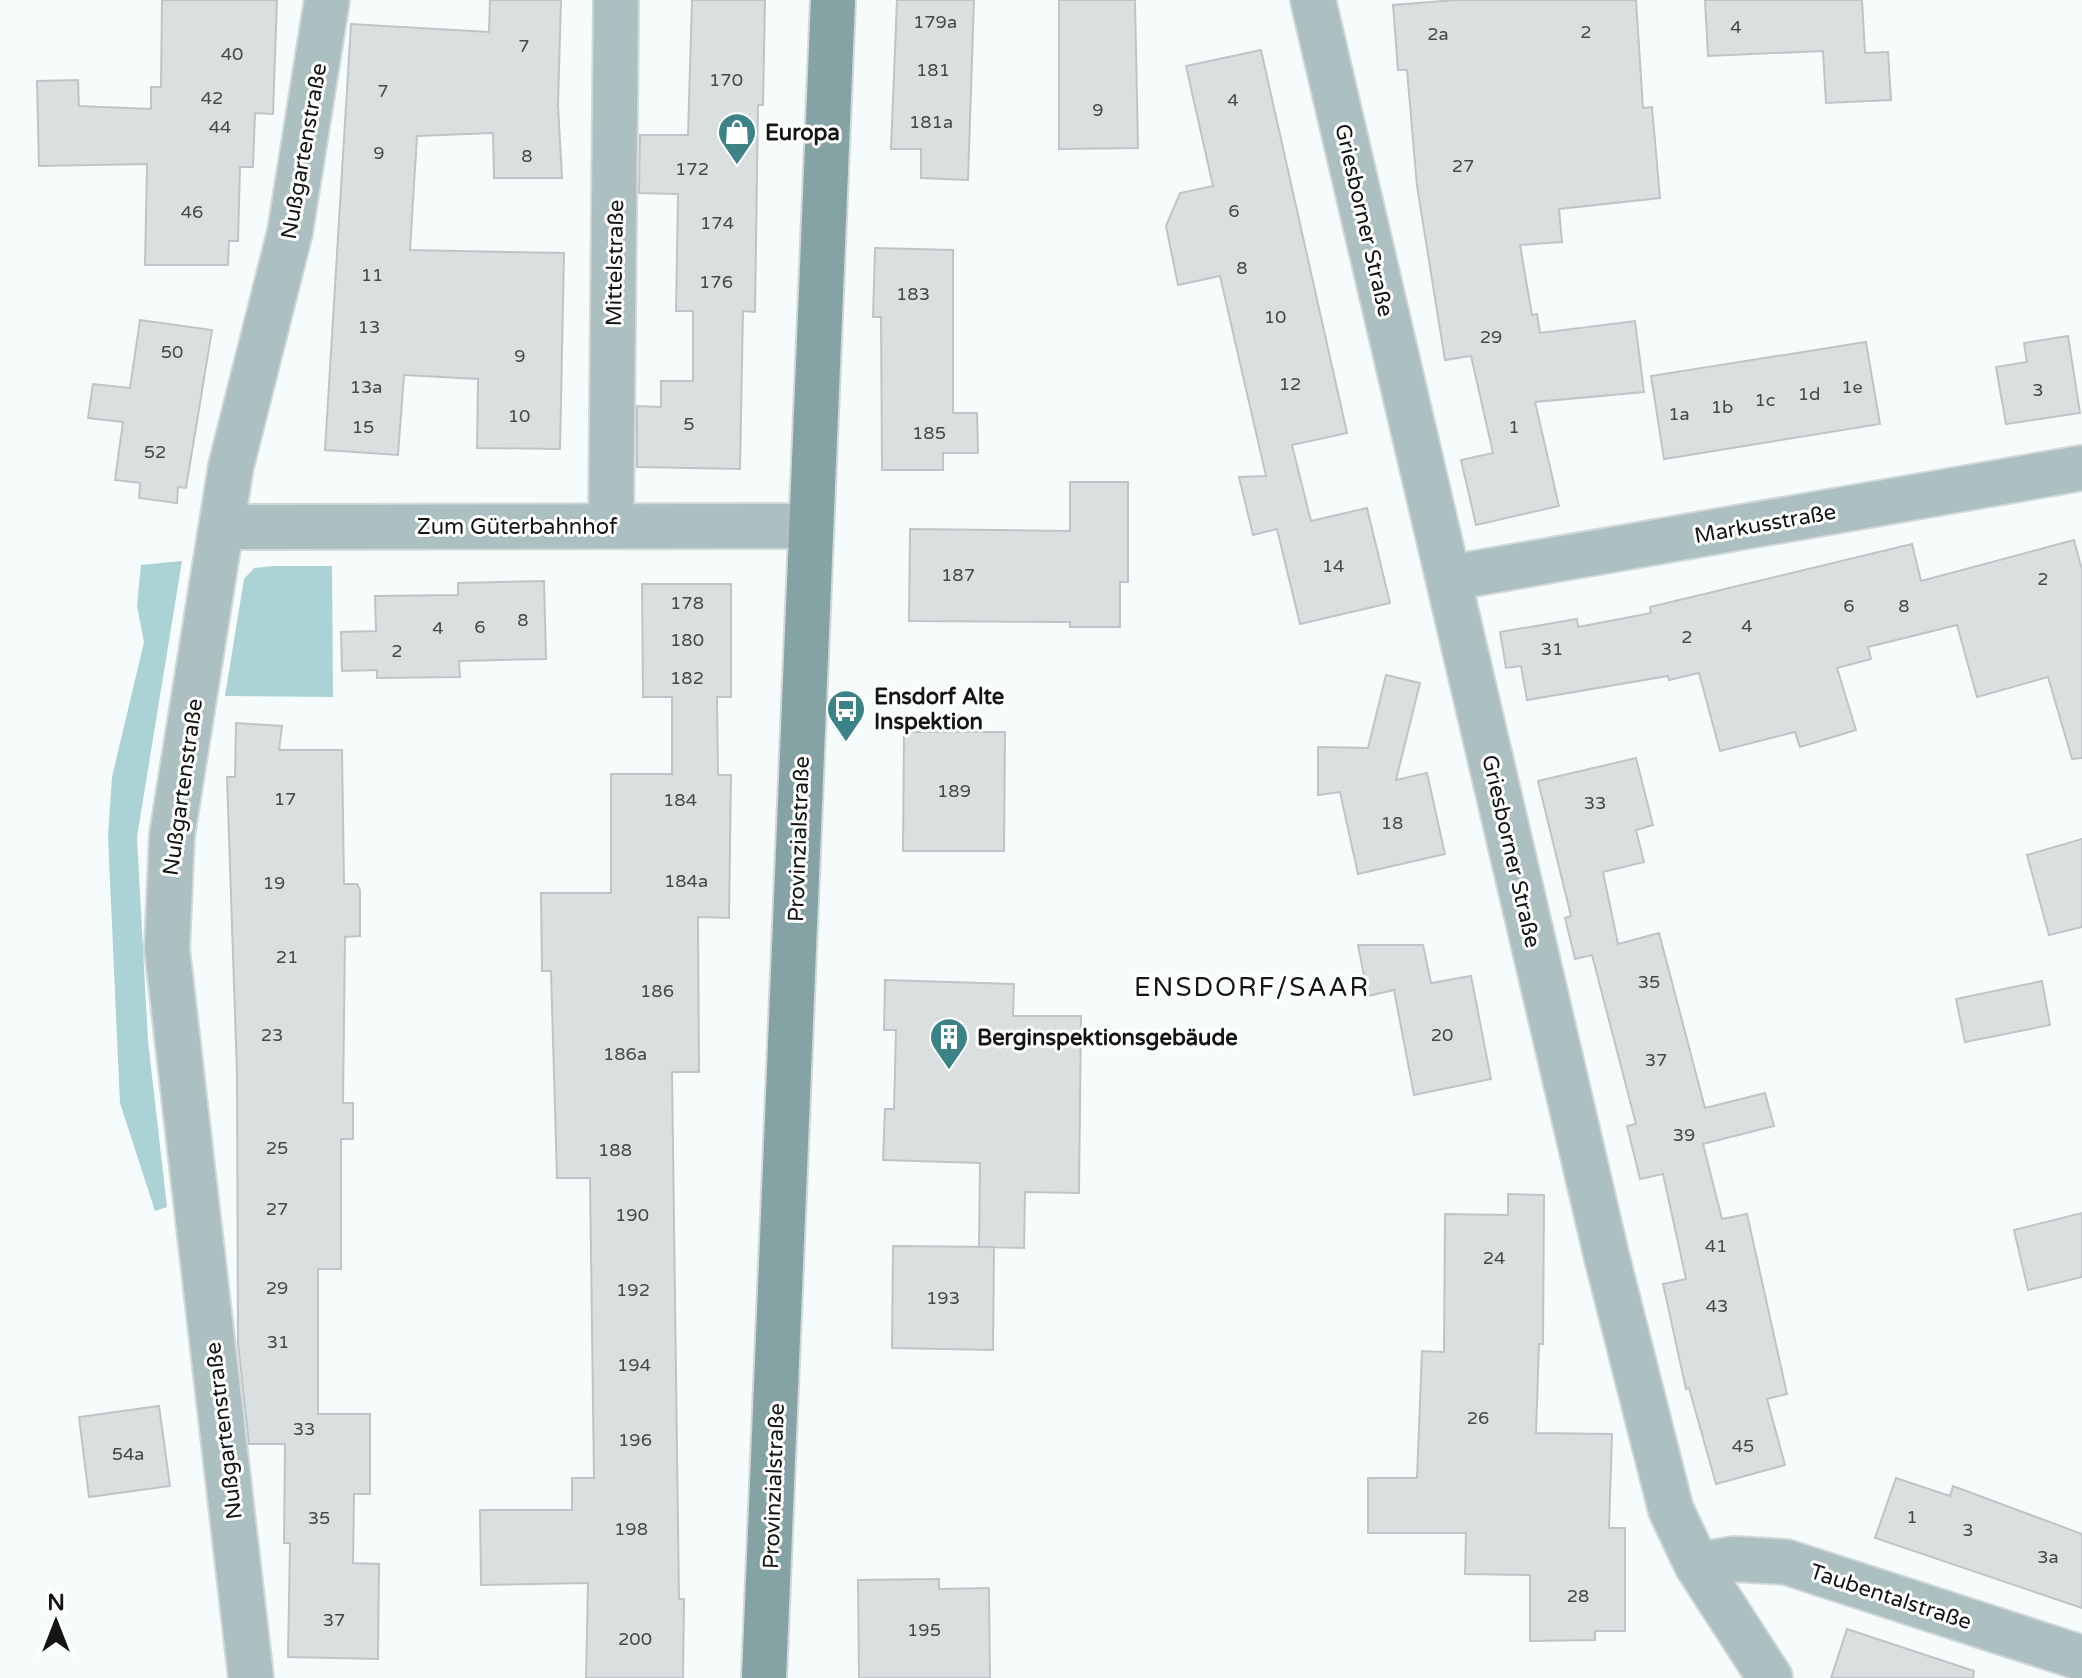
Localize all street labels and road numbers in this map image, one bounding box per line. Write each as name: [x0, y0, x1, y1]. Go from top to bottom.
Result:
street label: Nußgartenstraße: [276, 61, 332, 241]
street label: Griesborner Straße: [1329, 121, 1399, 319]
street label: Mittelstraße: [601, 200, 629, 327]
street label: Markusstraße: [1692, 499, 1838, 549]
street label: Zum Güterbahnhof: [417, 514, 618, 540]
street label: Nußgartenstraße: [158, 697, 208, 877]
street label: Griesborner Straße: [1476, 752, 1546, 950]
street label: Provinzialstraße: [783, 756, 815, 923]
street label: Nußgartenstraße: [200, 1341, 248, 1521]
street label: Provinzialstraße: [758, 1403, 790, 1570]
street label: Taubentalstraße: [1807, 1559, 1975, 1635]

